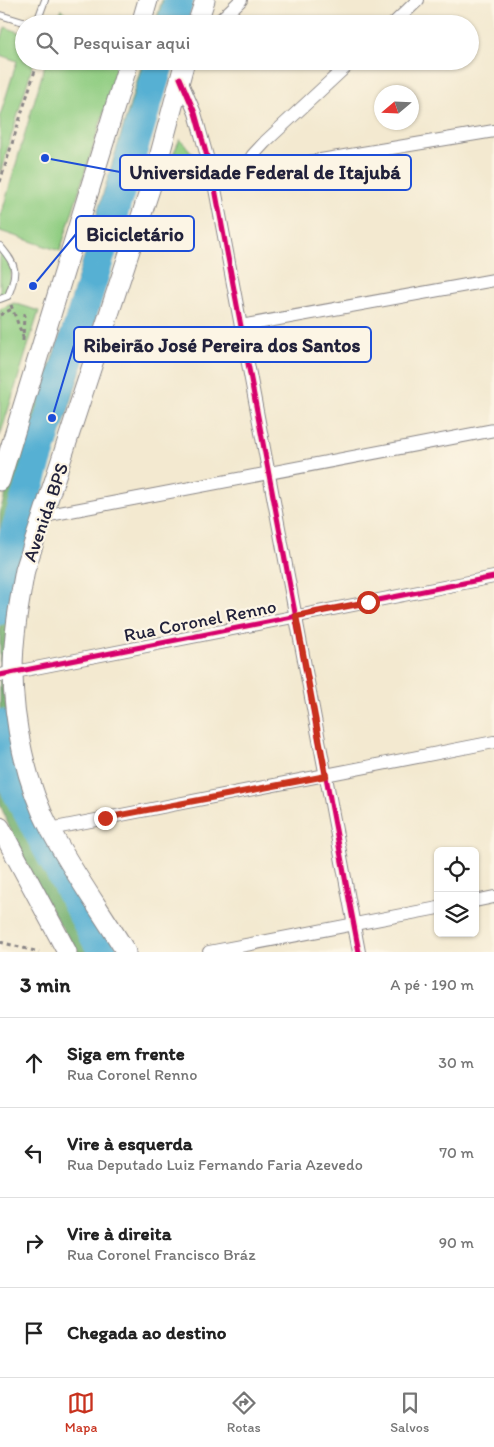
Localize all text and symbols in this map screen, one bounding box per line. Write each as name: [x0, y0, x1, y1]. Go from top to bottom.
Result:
search box: [15, 15, 479, 70]
icon: search: [33, 29, 61, 57]
text: Pesquisar aqui: [73, 31, 190, 54]
north arrow: [374, 85, 419, 130]
callout: Universidade Federal de Itajubá: [120, 155, 411, 190]
text: Universidade Federal de Itajubá: [129, 160, 401, 185]
callout: Bicicletário: [76, 216, 194, 251]
text: Bicicletário: [86, 222, 184, 246]
callout: Ribeirão José Pereira dos Santos: [74, 327, 371, 362]
text: Ribeirão José Pereira dos Santos: [84, 333, 360, 357]
street label: Avenida BPS: [18, 460, 73, 565]
route start: [357, 591, 380, 614]
street label: Rua Coronel Renno: [122, 594, 278, 647]
route end: [94, 807, 117, 830]
map controls: [434, 847, 479, 937]
button: locate: [434, 847, 479, 892]
button: layers: [434, 892, 479, 937]
text: 3 min: [20, 972, 70, 997]
text: A pé · 190 m: [390, 975, 474, 994]
text: Siga em frente: [67, 1042, 185, 1065]
icon: ahead: [20, 1049, 48, 1077]
text: 30 m: [438, 1053, 474, 1072]
text: Rua Coronel Renno: [67, 1065, 197, 1084]
text: Vire à esquerda: [67, 1132, 193, 1155]
icon: left: [20, 1139, 48, 1167]
text: 70 m: [439, 1143, 474, 1162]
text: Rua Deputado Luiz Fernando Faria Azevedo: [67, 1155, 363, 1174]
text: Vire à direita: [67, 1222, 172, 1245]
icon: right: [20, 1229, 48, 1257]
text: 90 m: [439, 1233, 474, 1252]
text: Rua Coronel Francisco Bráz: [67, 1245, 256, 1264]
icon: arrive: [20, 1319, 48, 1347]
text: Chegada ao destino: [67, 1321, 226, 1344]
tab: Mapa: [65, 1389, 97, 1436]
tab: Rotas: [227, 1389, 261, 1436]
tab: Salvos: [390, 1389, 429, 1436]

